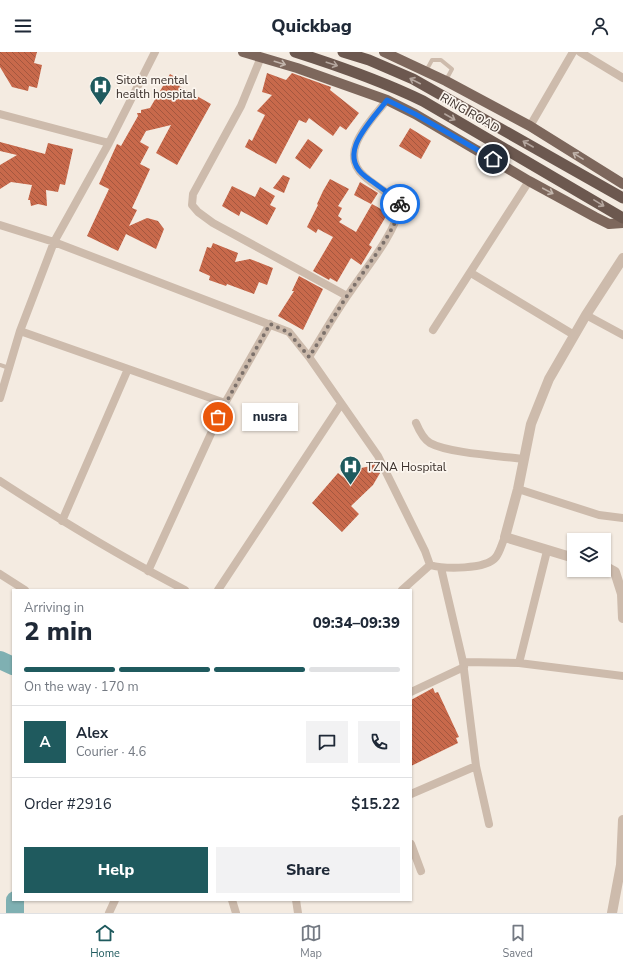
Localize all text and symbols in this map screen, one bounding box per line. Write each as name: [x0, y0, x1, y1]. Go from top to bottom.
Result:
text: Quickbag: [271, 14, 352, 38]
icon: menu: [12, 15, 34, 37]
icon: person: [589, 15, 611, 37]
one-way arrow: [273, 60, 286, 67]
one-way arrow: [325, 61, 338, 68]
place label: Sitota mental health hospital: [116, 72, 197, 102]
hospital icon: Sitota mental health hospital: [88, 74, 114, 107]
one-way arrow: [409, 76, 421, 84]
street label: RING ROAD: [437, 89, 503, 137]
one-way arrow: [444, 113, 456, 121]
one-way arrow: [522, 140, 534, 148]
pin: [476, 142, 510, 176]
icon: home: [482, 148, 504, 170]
one-way arrow: [572, 151, 584, 159]
courier: [380, 184, 420, 224]
one-way arrow: [542, 188, 554, 195]
icon: bike: [389, 193, 411, 215]
one-way arrow: [593, 200, 605, 208]
pin: [201, 400, 235, 434]
callout: nusra: [242, 403, 298, 431]
icon: bag: [207, 406, 229, 428]
text: nusra: [253, 408, 287, 426]
hospital icon: TZNA Hospital: [338, 454, 364, 487]
place label: TZNA Hospital: [366, 459, 447, 475]
map controls: [567, 533, 611, 577]
button: layers: [567, 533, 611, 577]
text: Arriving in: [24, 599, 84, 617]
text: 09:34–09:39: [313, 613, 400, 633]
text: 2 min: [24, 614, 92, 649]
text: On the way · 170 m: [24, 678, 139, 696]
button: chat: [306, 721, 348, 763]
button: phone: [358, 721, 400, 763]
text: Alex: [76, 723, 108, 743]
text: A: [39, 732, 51, 752]
text: Courier · 4.6: [76, 743, 146, 761]
text: Order #2916: [24, 794, 112, 814]
text: $15.22: [351, 794, 400, 814]
button: Help: [24, 847, 208, 893]
button: Share: [216, 847, 400, 893]
tab: Home: [90, 922, 120, 961]
tab: Map: [300, 922, 322, 961]
tab: Saved: [502, 922, 533, 961]

